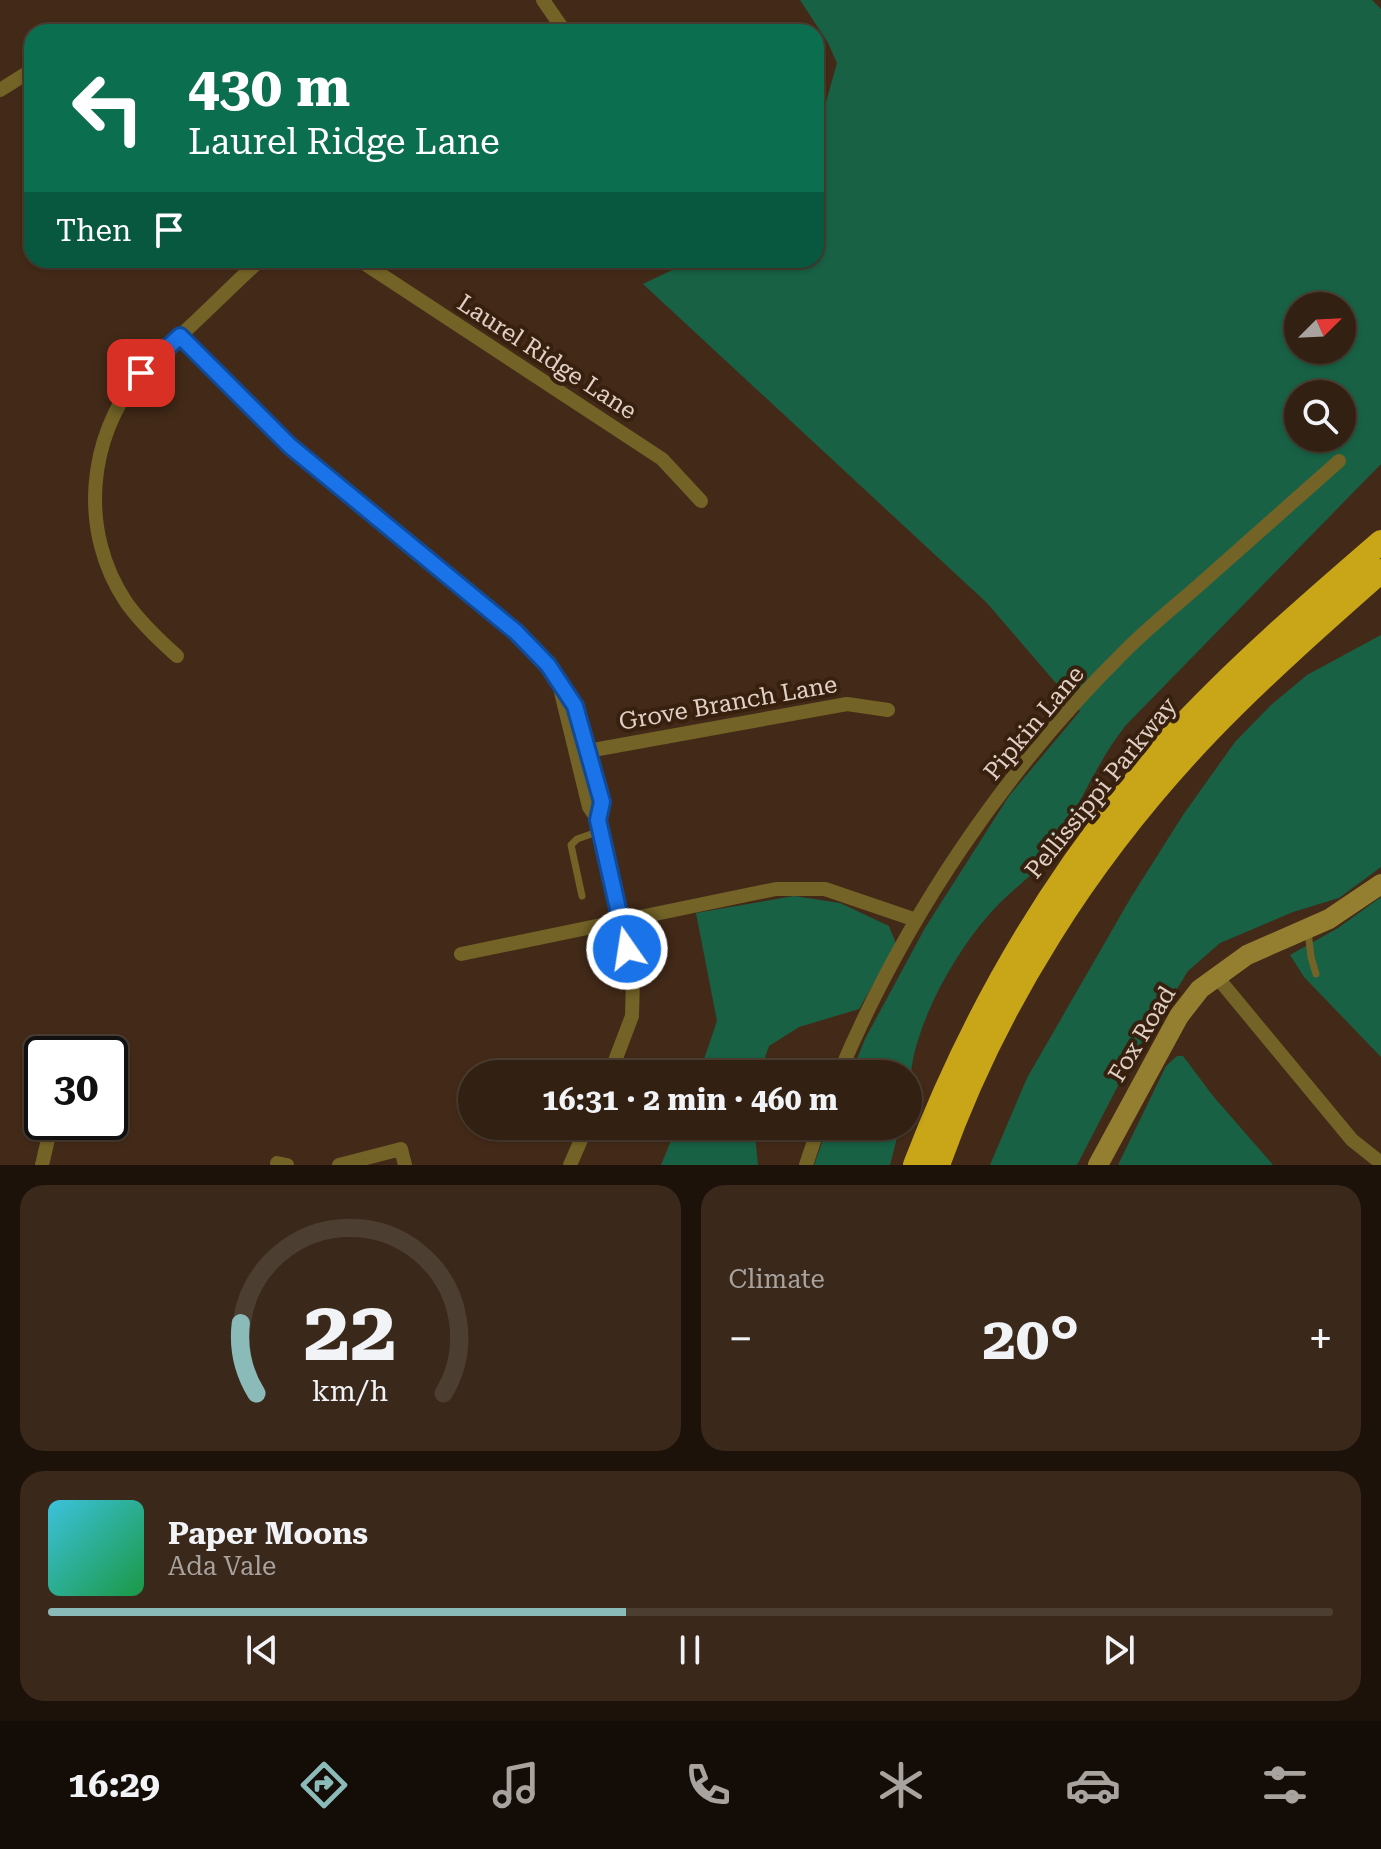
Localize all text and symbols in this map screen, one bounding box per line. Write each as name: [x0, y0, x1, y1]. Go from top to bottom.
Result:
text: 430 m: [188, 54, 350, 120]
icon: left: [56, 56, 160, 160]
text: Laurel Ridge Lane: [188, 121, 500, 163]
icon: arrive: [147, 208, 191, 252]
text: Then: [56, 213, 131, 248]
street label: Laurel Ridge Lane: [452, 289, 642, 425]
north arrow: [1284, 292, 1356, 364]
map controls: [1284, 292, 1356, 452]
pin: [107, 339, 175, 407]
icon: arrive: [119, 351, 163, 395]
button: search: [1284, 380, 1356, 452]
street label: Pipkin Lane: [978, 660, 1090, 786]
street label: Grove Branch Lane: [617, 670, 839, 736]
street label: Pellissippi Parkway: [1019, 691, 1183, 884]
position arrow: [585, 907, 669, 991]
street label: Fox Road: [1103, 981, 1181, 1087]
speed limit sign: 30: [24, 1036, 128, 1140]
text: 16:31 · 2 min · 460 m: [542, 1082, 838, 1117]
text: Climate: [729, 1264, 825, 1294]
text: 22: [304, 1283, 397, 1380]
text: 20°: [982, 1303, 1079, 1374]
text: −: [729, 1313, 753, 1365]
text: +: [1308, 1313, 1333, 1365]
text: km/h: [312, 1374, 389, 1408]
text: Paper Moons: [168, 1516, 368, 1551]
text: Ada Vale: [168, 1551, 276, 1581]
icon: previous: [240, 1628, 284, 1672]
icon: pause: [668, 1628, 712, 1672]
icon: next: [1097, 1628, 1141, 1672]
icon: directions: [296, 1757, 352, 1813]
icon: music: [488, 1757, 544, 1813]
icon: phone: [680, 1757, 736, 1813]
icon: climate: [873, 1757, 929, 1813]
icon: car: [1065, 1757, 1121, 1813]
icon: filters: [1257, 1757, 1313, 1813]
text: 16:29: [68, 1764, 160, 1806]

